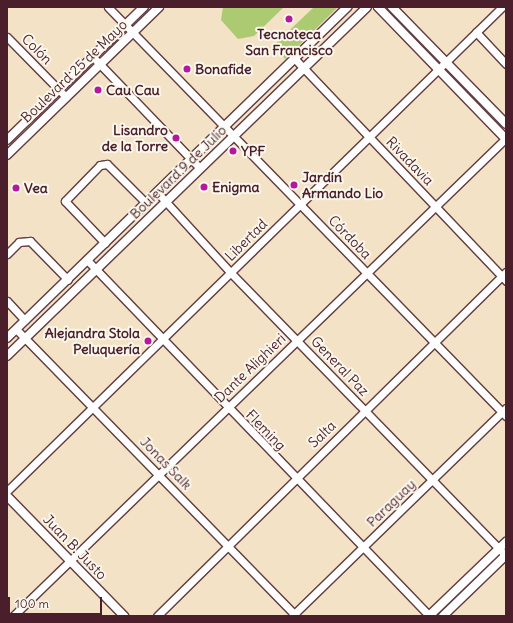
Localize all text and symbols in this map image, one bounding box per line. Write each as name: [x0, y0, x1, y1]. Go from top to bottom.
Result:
marker: Tecnoteca San Francisco: [284, 14, 294, 24]
street label: Boulevard 25 de Mayo: [18, 16, 130, 126]
place label: Tecnoteca San Francisco: [245, 26, 333, 58]
street label: Colón: [18, 30, 56, 68]
place label: Bonafide: [195, 61, 252, 77]
marker: Bonafide: [182, 64, 192, 74]
place label: Cau Cau: [106, 82, 160, 98]
marker: Cau Cau: [93, 85, 103, 95]
place label: Lisandro de la Torre: [102, 122, 168, 154]
street label: Boulevard 9 de Julio: [126, 122, 230, 222]
marker: Lisandro de la Torre: [171, 133, 181, 143]
street label: Rivadavia: [383, 133, 437, 189]
place label: YPF: [241, 143, 265, 159]
marker: YPF: [228, 146, 238, 156]
place label: Jardín Armando Lio: [302, 169, 383, 202]
place label: Enigma: [212, 179, 259, 195]
place label: Vea: [24, 180, 48, 196]
marker: Jardín Armando Lio: [289, 180, 299, 190]
marker: Enigma: [199, 182, 209, 192]
marker: Vea: [11, 183, 21, 193]
street label: Córdoba: [325, 212, 375, 262]
street label: Libertad: [221, 215, 271, 265]
place label: Alejandra Stola Peluquería: [45, 325, 140, 358]
street label: Dante Alighieri: [211, 330, 289, 406]
street label: General Paz: [308, 333, 372, 399]
marker: Alejandra Stola Peluquería: [143, 336, 153, 346]
street label: Fleming: [243, 406, 289, 454]
street label: Salta: [305, 417, 339, 451]
street label: Jonas Salk: [137, 433, 195, 493]
street label: Paraguay: [363, 476, 419, 530]
street label: Juan B. Justo: [40, 511, 110, 583]
scale bar: [10, 589, 104, 615]
text: 100 m: [15, 596, 49, 611]

